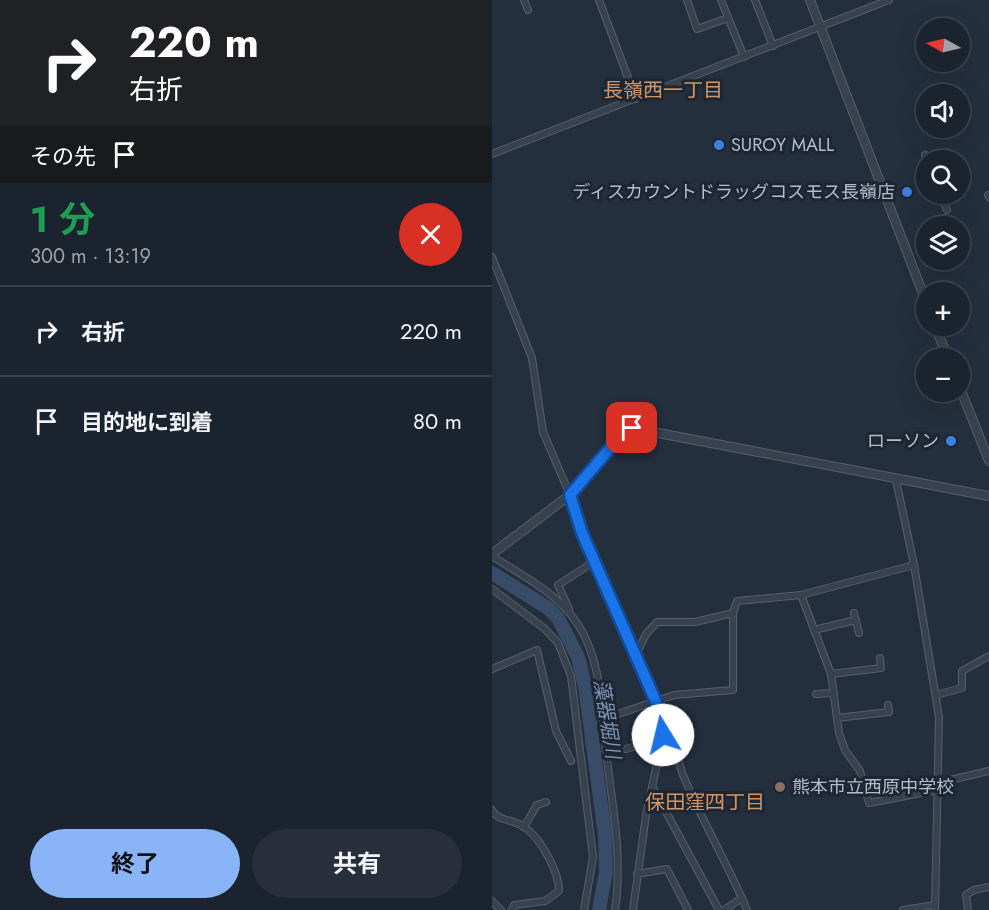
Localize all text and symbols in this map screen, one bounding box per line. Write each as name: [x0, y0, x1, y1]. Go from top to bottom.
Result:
text: 220 m: [129, 12, 259, 73]
north arrow: [916, 18, 970, 72]
map controls: [916, 18, 970, 402]
icon: right: [30, 24, 108, 102]
text: 右折: [129, 70, 183, 109]
district label: 長嶺西一丁目: [603, 76, 723, 105]
button: sound: [916, 84, 970, 138]
place label: SUROY MALL: [731, 132, 834, 158]
icon: arrive: [108, 138, 141, 171]
marker: SUROY MALL: [712, 138, 726, 152]
text: その先: [30, 140, 96, 172]
button: search: [916, 150, 970, 204]
place label: ディスカウントドラッグコスモス長嶺店: [572, 179, 895, 205]
marker: ディスカウントドラッグコスモス長嶺店: [900, 185, 914, 199]
text: 1 分: [30, 193, 95, 245]
button: close: [399, 203, 462, 266]
button: layers: [916, 216, 970, 270]
text: 300 m · 13:19: [30, 242, 151, 271]
button: +: [916, 282, 970, 336]
icon: right: [30, 315, 63, 348]
text: 220 m: [400, 315, 462, 347]
text: 右折: [81, 316, 125, 348]
button: −: [916, 348, 970, 402]
pin: [606, 402, 657, 453]
icon: arrive: [30, 405, 63, 438]
text: 80 m: [413, 405, 462, 437]
text: 目的地に到着: [81, 406, 213, 438]
icon: arrive: [615, 411, 648, 444]
place label: ローソン: [867, 428, 939, 454]
marker: ローソン: [944, 434, 958, 448]
water label: 藻器堀川: [586, 677, 628, 763]
position arrow: [631, 703, 695, 767]
place label: 熊本市立西原中学校: [792, 774, 954, 800]
marker: 熊本市立西原中学校: [773, 780, 787, 794]
district label: 保田窪四丁目: [645, 788, 765, 817]
button: 終了: [30, 829, 240, 898]
button: 共有: [252, 829, 462, 898]

